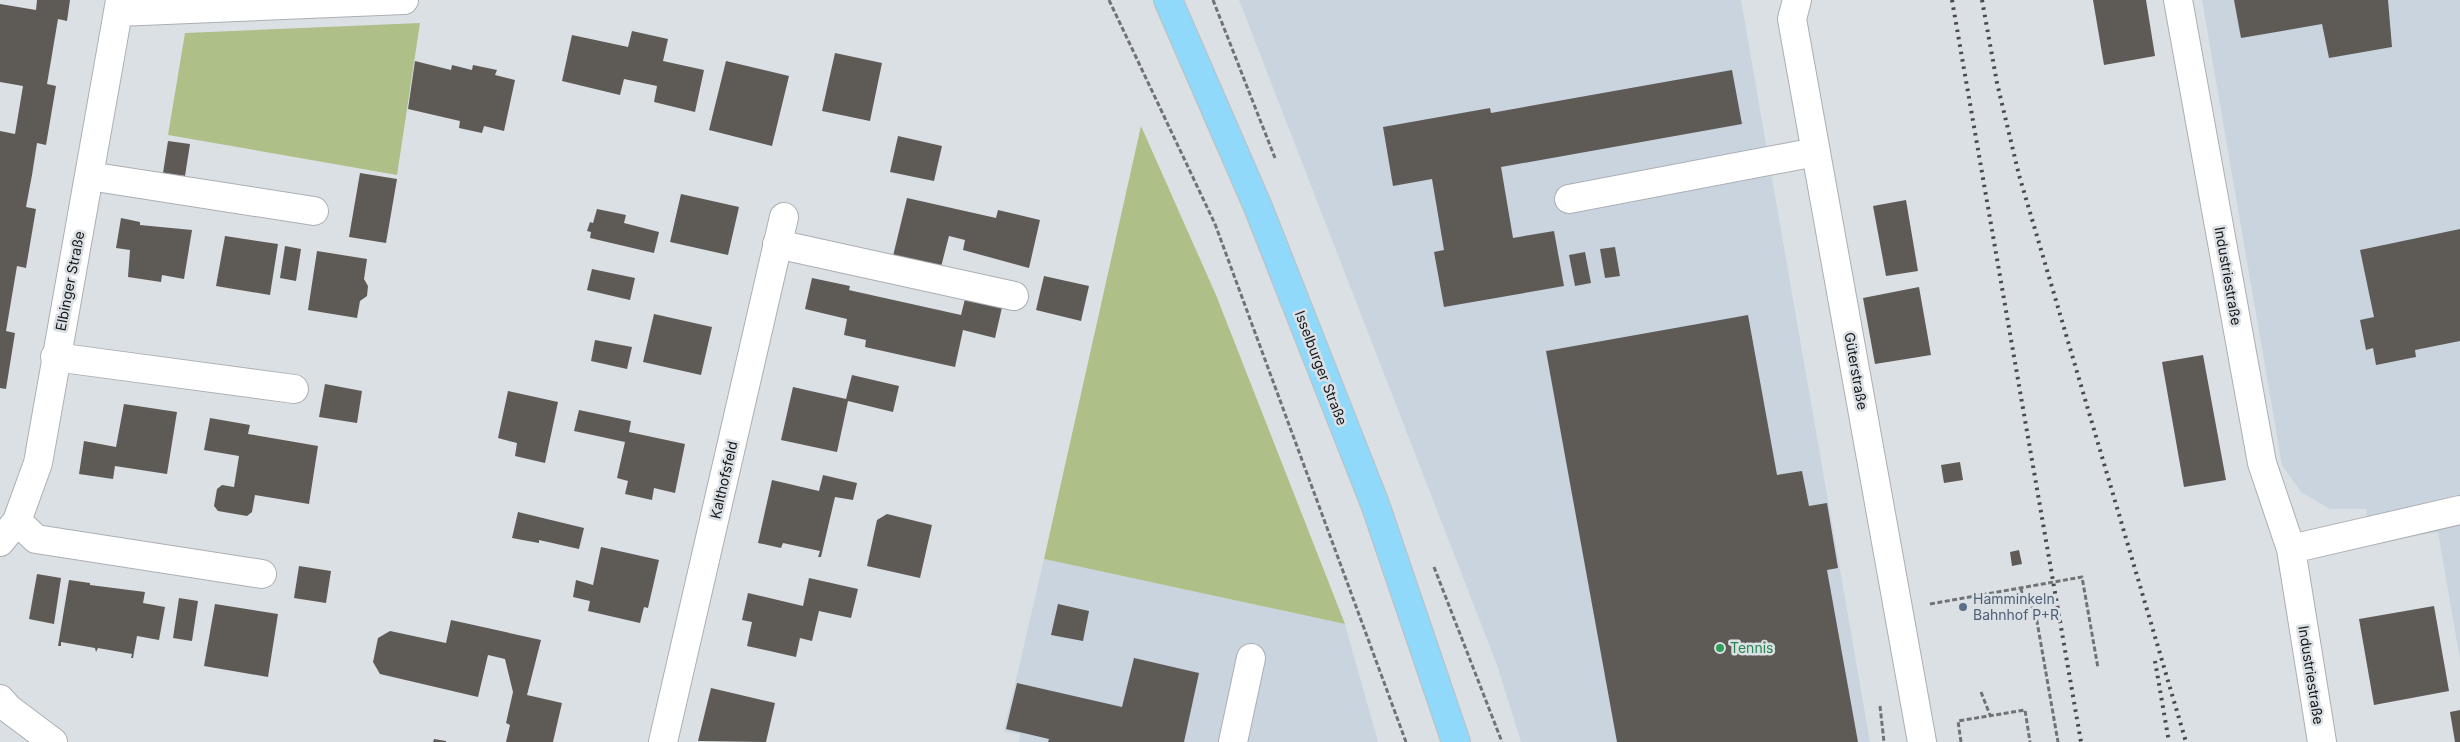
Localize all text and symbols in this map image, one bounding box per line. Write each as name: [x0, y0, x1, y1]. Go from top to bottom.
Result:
street label: Industriestraße: [2211, 225, 2246, 327]
street label: Elbinger Straße: [51, 229, 88, 332]
street label: Isselburger Straße: [1292, 308, 1351, 428]
street label: Güterstraße: [1841, 331, 1872, 411]
street label: Kalthofsfeld: [706, 439, 741, 520]
place label: Hamminkeln Bahnhof P+R: [1973, 590, 2059, 623]
marker: Hamminkeln Bahnhof P+R: [1957, 601, 1969, 613]
street label: Industriestraße: [2295, 624, 2328, 726]
place label: Tennis: [1730, 639, 1773, 656]
marker: Tennis: [1714, 642, 1726, 654]

